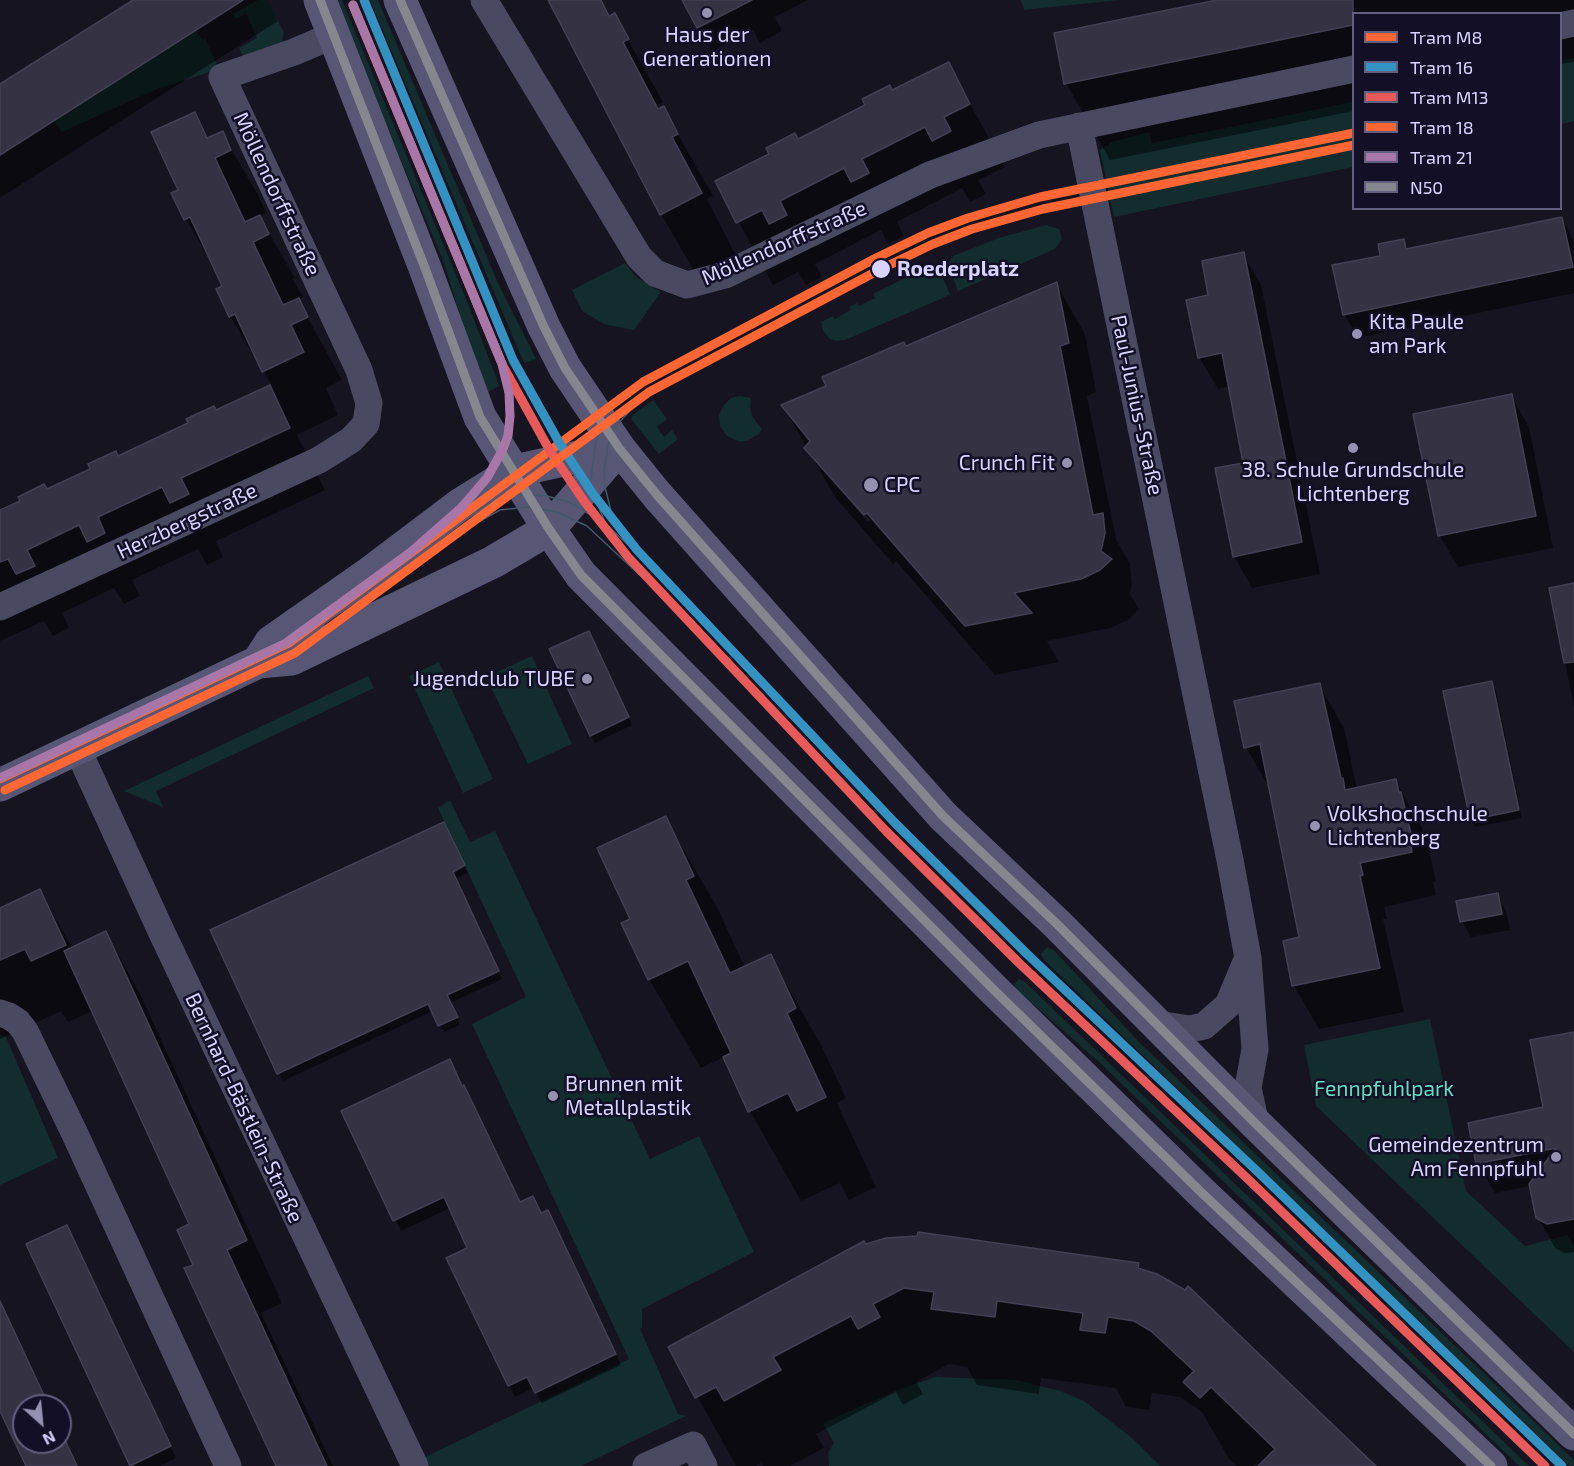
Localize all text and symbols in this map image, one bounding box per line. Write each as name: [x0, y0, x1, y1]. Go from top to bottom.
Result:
marker: Haus der Generationen: [700, 6, 714, 20]
legend: [1352, 12, 1562, 210]
place label: Haus der Generationen: [643, 22, 771, 72]
text: Tram M8: [1410, 26, 1482, 48]
text: Tram 16: [1410, 56, 1473, 78]
text: Tram M13: [1410, 86, 1489, 108]
street label: Möllendorffstraße: [228, 108, 326, 280]
text: Tram 18: [1410, 116, 1474, 138]
text: Tram 21: [1410, 146, 1473, 168]
text: N50: [1410, 176, 1443, 198]
street label: Möllendorffstraße: [698, 195, 870, 291]
place label: Roederplatz: [897, 256, 1019, 282]
marker: Roederplatz: [870, 258, 892, 280]
place label: Kita Paule am Park: [1369, 309, 1464, 359]
street label: Paul-Junius-Straße: [1106, 313, 1168, 497]
marker: Kita Paule am Park: [1350, 327, 1364, 341]
marker: 38. Schule Grundschule Lichtenberg: [1346, 441, 1360, 455]
place label: Crunch Fit: [959, 450, 1055, 476]
marker: Crunch Fit: [1060, 456, 1074, 470]
place label: 38. Schule Grundschule Lichtenberg: [1242, 457, 1464, 507]
place label: CPC: [884, 472, 920, 498]
marker: CPC: [862, 476, 880, 494]
street label: Herzbergstraße: [113, 478, 261, 564]
place label: Jugendclub TUBE: [413, 666, 575, 692]
marker: Jugendclub TUBE: [580, 672, 594, 686]
place label: Volkshochschule Lichtenberg: [1327, 801, 1488, 851]
marker: Volkshochschule Lichtenberg: [1308, 819, 1322, 833]
street label: Bernhard-Bästlein-Straße: [180, 989, 308, 1227]
place label: Brunnen mit Metallplastik: [565, 1071, 691, 1121]
park label: Fennpfuhlpark: [1314, 1076, 1454, 1102]
marker: Brunnen mit Metallplastik: [546, 1089, 560, 1103]
place label: Gemeindezentrum Am Fennpfuhl: [1368, 1132, 1544, 1182]
marker: Gemeindezentrum Am Fennpfuhl: [1549, 1150, 1563, 1164]
north arrow: [12, 1394, 72, 1454]
text: N: [40, 1428, 59, 1450]

